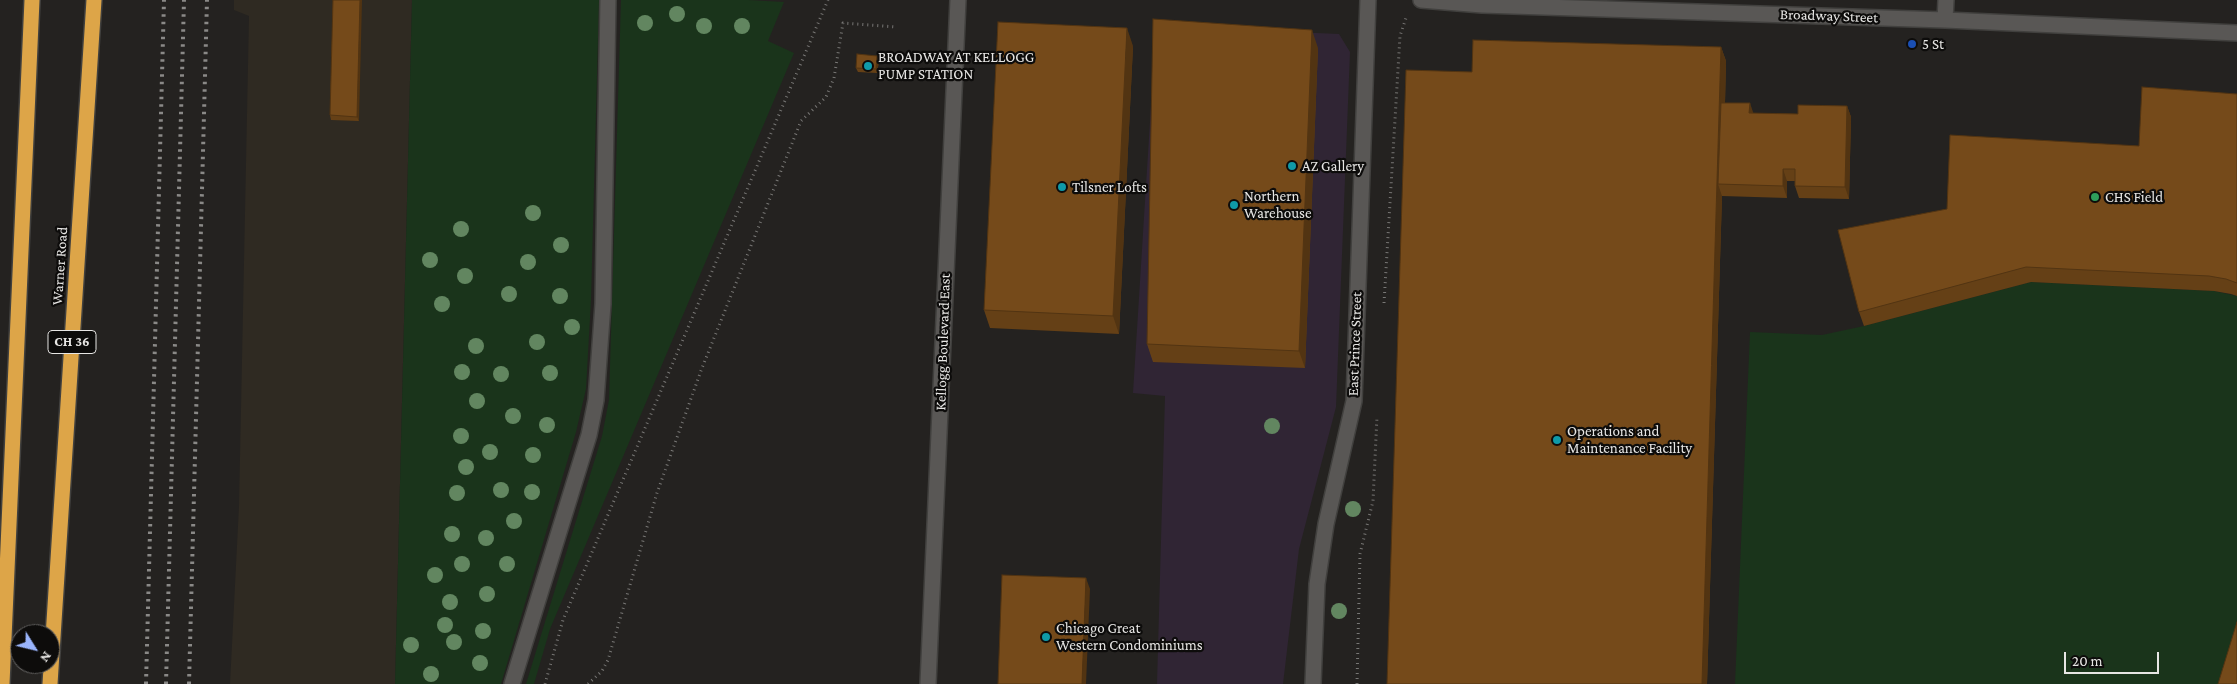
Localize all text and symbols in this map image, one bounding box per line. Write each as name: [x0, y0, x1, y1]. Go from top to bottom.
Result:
street label: Broadway Street: [1780, 5, 1878, 27]
place label: 5 St: [1922, 35, 1944, 53]
marker: 5 St: [1906, 38, 1918, 50]
place label: BROADWAY AT KELLOGG PUMP STATION: [878, 48, 1034, 83]
marker: BROADWAY AT KELLOGG PUMP STATION: [862, 60, 874, 72]
place label: AZ Gallery: [1302, 157, 1364, 175]
marker: AZ Gallery: [1286, 160, 1298, 172]
place label: Tilsner Lofts: [1072, 178, 1147, 196]
marker: Tilsner Lofts: [1056, 181, 1068, 193]
place label: Northern Warehouse: [1244, 187, 1312, 222]
place label: CHS Field: [2105, 188, 2163, 206]
marker: CHS Field: [2089, 191, 2101, 203]
marker: Northern Warehouse: [1228, 199, 1240, 211]
street label: Warner Road: [48, 226, 72, 306]
street label: Kellogg Boulevard East: [932, 273, 954, 411]
street label: East Prince Street: [1344, 292, 1366, 396]
road number: CH 36: [48, 331, 96, 354]
place label: Operations and Maintenance Facility: [1567, 422, 1692, 457]
marker: Operations and Maintenance Facility: [1551, 434, 1563, 446]
place label: Chicago Great Western Condominiums: [1056, 619, 1203, 654]
north arrow: [10, 624, 60, 674]
marker: Chicago Great Western Condominiums: [1040, 631, 1052, 643]
scale bar: [2067, 642, 2162, 674]
text: N: [37, 649, 56, 666]
text: 20 m: [2072, 653, 2103, 669]

